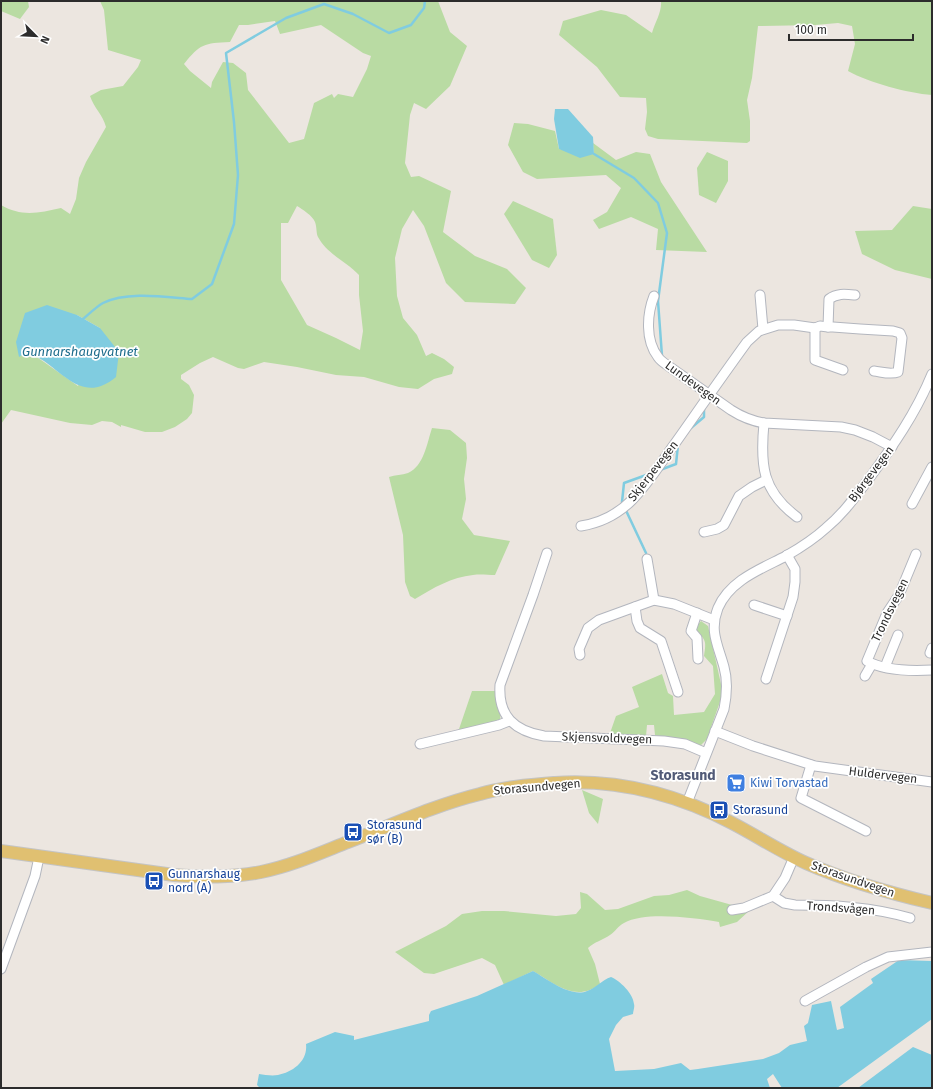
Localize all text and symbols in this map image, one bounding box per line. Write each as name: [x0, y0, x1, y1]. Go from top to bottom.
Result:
north arrow: [16, 16, 56, 56]
scale bar: [789, 16, 913, 42]
text: 100 m: [795, 23, 827, 37]
text: N: [37, 34, 52, 46]
water label: Gunnarshaugvatnet: [22, 344, 138, 359]
street label: Lundevegen: [662, 358, 724, 408]
street label: Skjerpevegen: [625, 438, 681, 504]
street label: Bjørgevegen: [845, 443, 897, 505]
street label: Trondsvegen: [869, 576, 911, 644]
street label: Skjensvoldvegen: [562, 729, 652, 747]
street label: Huldervegen: [848, 764, 918, 786]
district label: Storasund: [650, 767, 716, 784]
supermarket icon: Kiwi Torvastad: [725, 772, 747, 794]
street label: Storasundvegen: [493, 776, 581, 798]
place label: Kiwi Torvastad: [750, 776, 828, 790]
bus stop icon: Storasund: [708, 799, 730, 821]
place label: Storasund: [733, 803, 788, 817]
place label: Storasund sør (B): [367, 818, 422, 846]
bus stop icon: Storasund sør (B): [342, 821, 364, 843]
street label: Storasundvegen: [810, 858, 896, 900]
place label: Gunnarshaug nord (A): [168, 867, 241, 895]
bus stop icon: Gunnarshaug nord (A): [143, 870, 165, 892]
street label: Trondsvågen: [806, 899, 876, 917]

